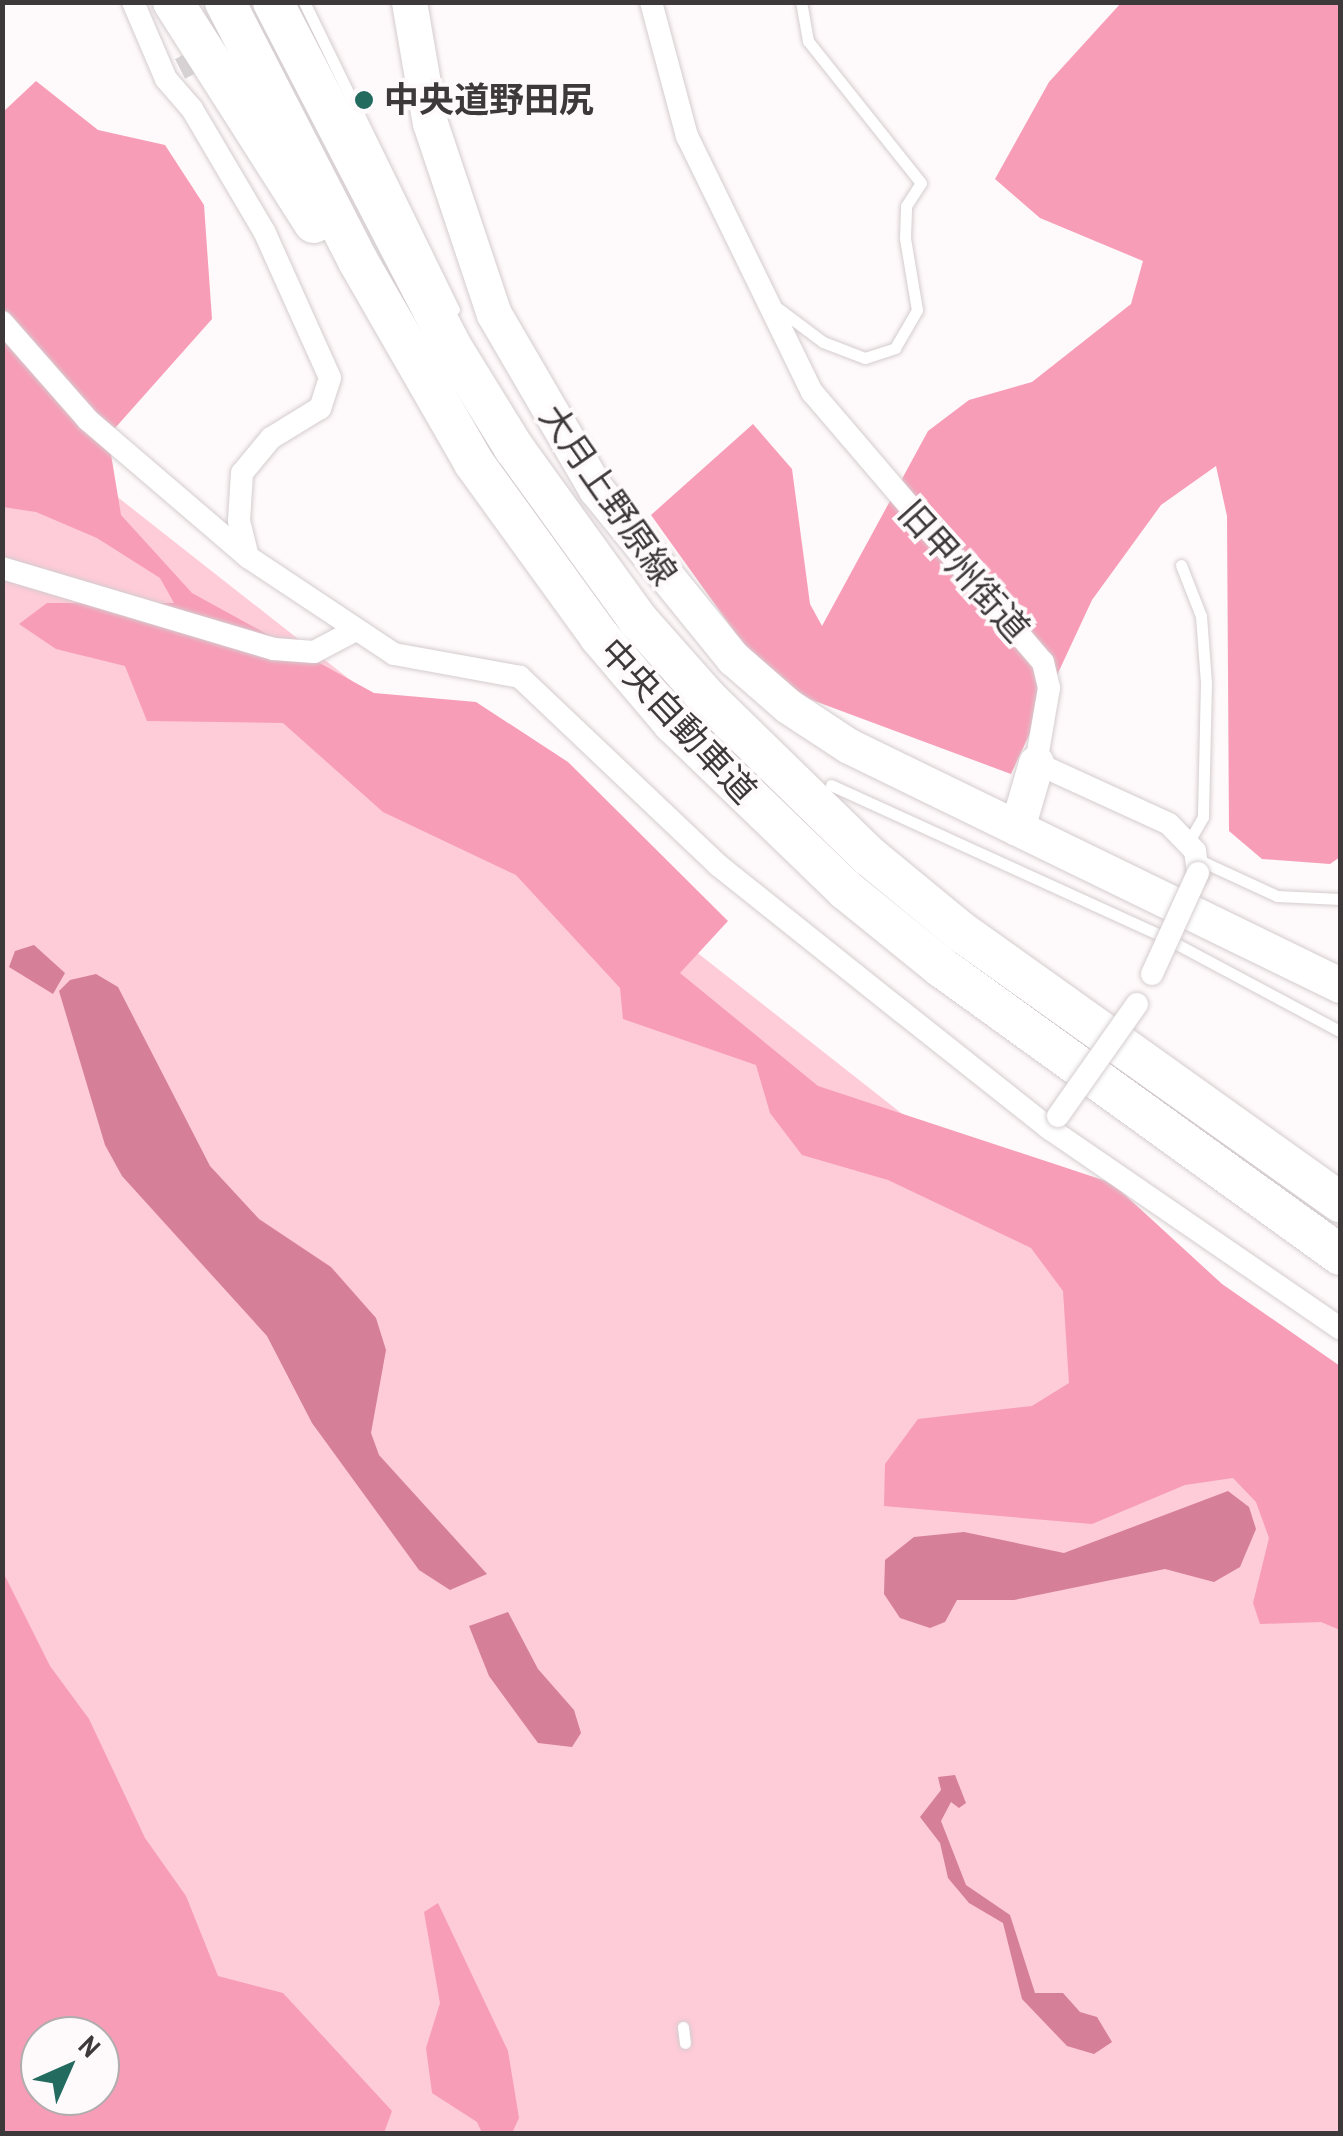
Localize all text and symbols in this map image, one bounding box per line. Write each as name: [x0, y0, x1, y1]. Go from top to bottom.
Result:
place label: 中央道野田尻: [384, 79, 594, 121]
marker: 中央道野田尻: [353, 89, 375, 111]
street label: 大月上野原線: [531, 397, 685, 593]
street label: 旧甲州街道: [890, 492, 1038, 650]
street label: 中央自動車道: [591, 630, 765, 812]
north arrow: [20, 2016, 120, 2116]
text: N: [70, 2027, 109, 2065]

